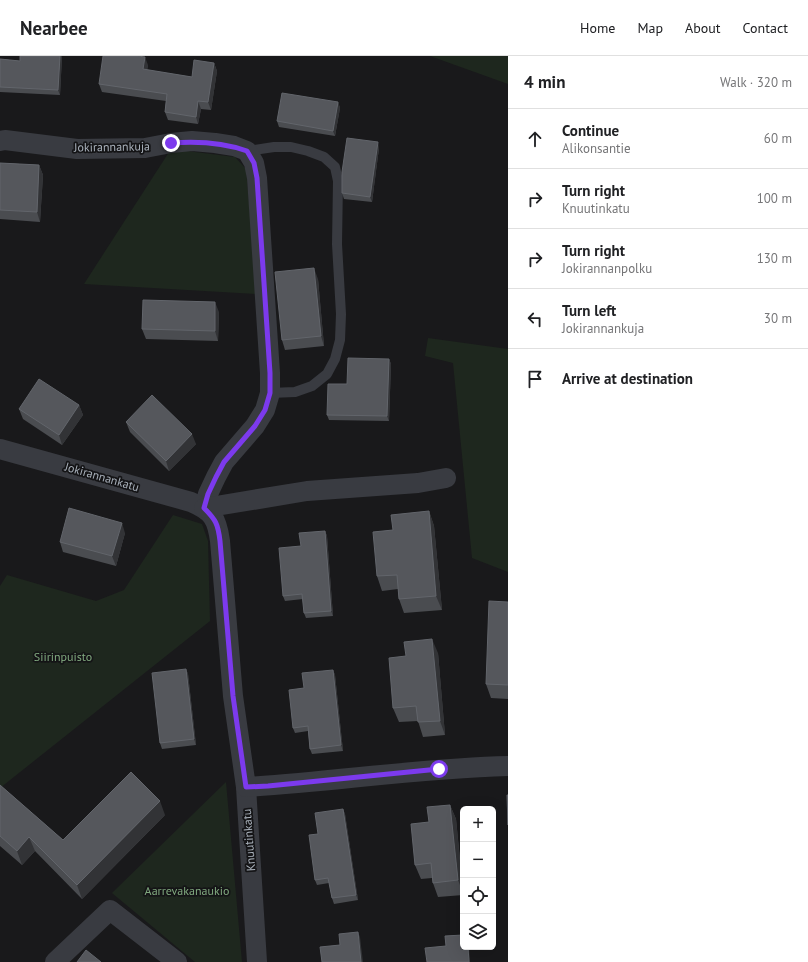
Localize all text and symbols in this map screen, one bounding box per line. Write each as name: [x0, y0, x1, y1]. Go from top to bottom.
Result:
text: Nearbee: [20, 16, 88, 40]
text: Home: [580, 19, 615, 37]
text: Map: [637, 19, 663, 37]
text: About: [685, 19, 721, 37]
text: Contact: [743, 19, 788, 37]
text: 4 min: [524, 71, 565, 93]
text: Walk · 320 m: [720, 74, 792, 91]
text: Continue: [562, 121, 619, 140]
icon: ahead: [524, 128, 546, 150]
text: 60 m: [764, 130, 792, 147]
route end: [162, 134, 180, 152]
street label: Jokirannankuja: [73, 138, 150, 155]
text: Alikonsantie: [562, 140, 631, 157]
text: Turn right: [562, 181, 625, 200]
icon: right: [524, 188, 546, 210]
text: 100 m: [757, 190, 792, 207]
text: Knuutinkatu: [562, 200, 630, 217]
text: Turn right: [562, 241, 625, 260]
icon: right: [524, 248, 546, 270]
text: 130 m: [757, 250, 792, 267]
text: Jokirannanpolku: [562, 260, 652, 277]
text: Turn left: [562, 301, 616, 320]
icon: left: [524, 308, 546, 330]
text: 30 m: [764, 310, 792, 327]
text: Jokirannankuja: [562, 320, 644, 337]
icon: arrive: [524, 368, 546, 390]
text: Arrive at destination: [562, 369, 693, 388]
street label: Jokirannankatu: [62, 458, 141, 494]
park label: Siirinpuisto: [34, 649, 92, 664]
route start: [430, 760, 448, 778]
map controls: [460, 806, 496, 950]
button: +: [460, 806, 496, 842]
street label: Knuutinkatu: [239, 808, 258, 872]
button: −: [460, 842, 496, 878]
button: locate: [460, 878, 496, 914]
park label: Aarrevakanaukio: [145, 883, 229, 898]
button: layers: [460, 914, 496, 950]

